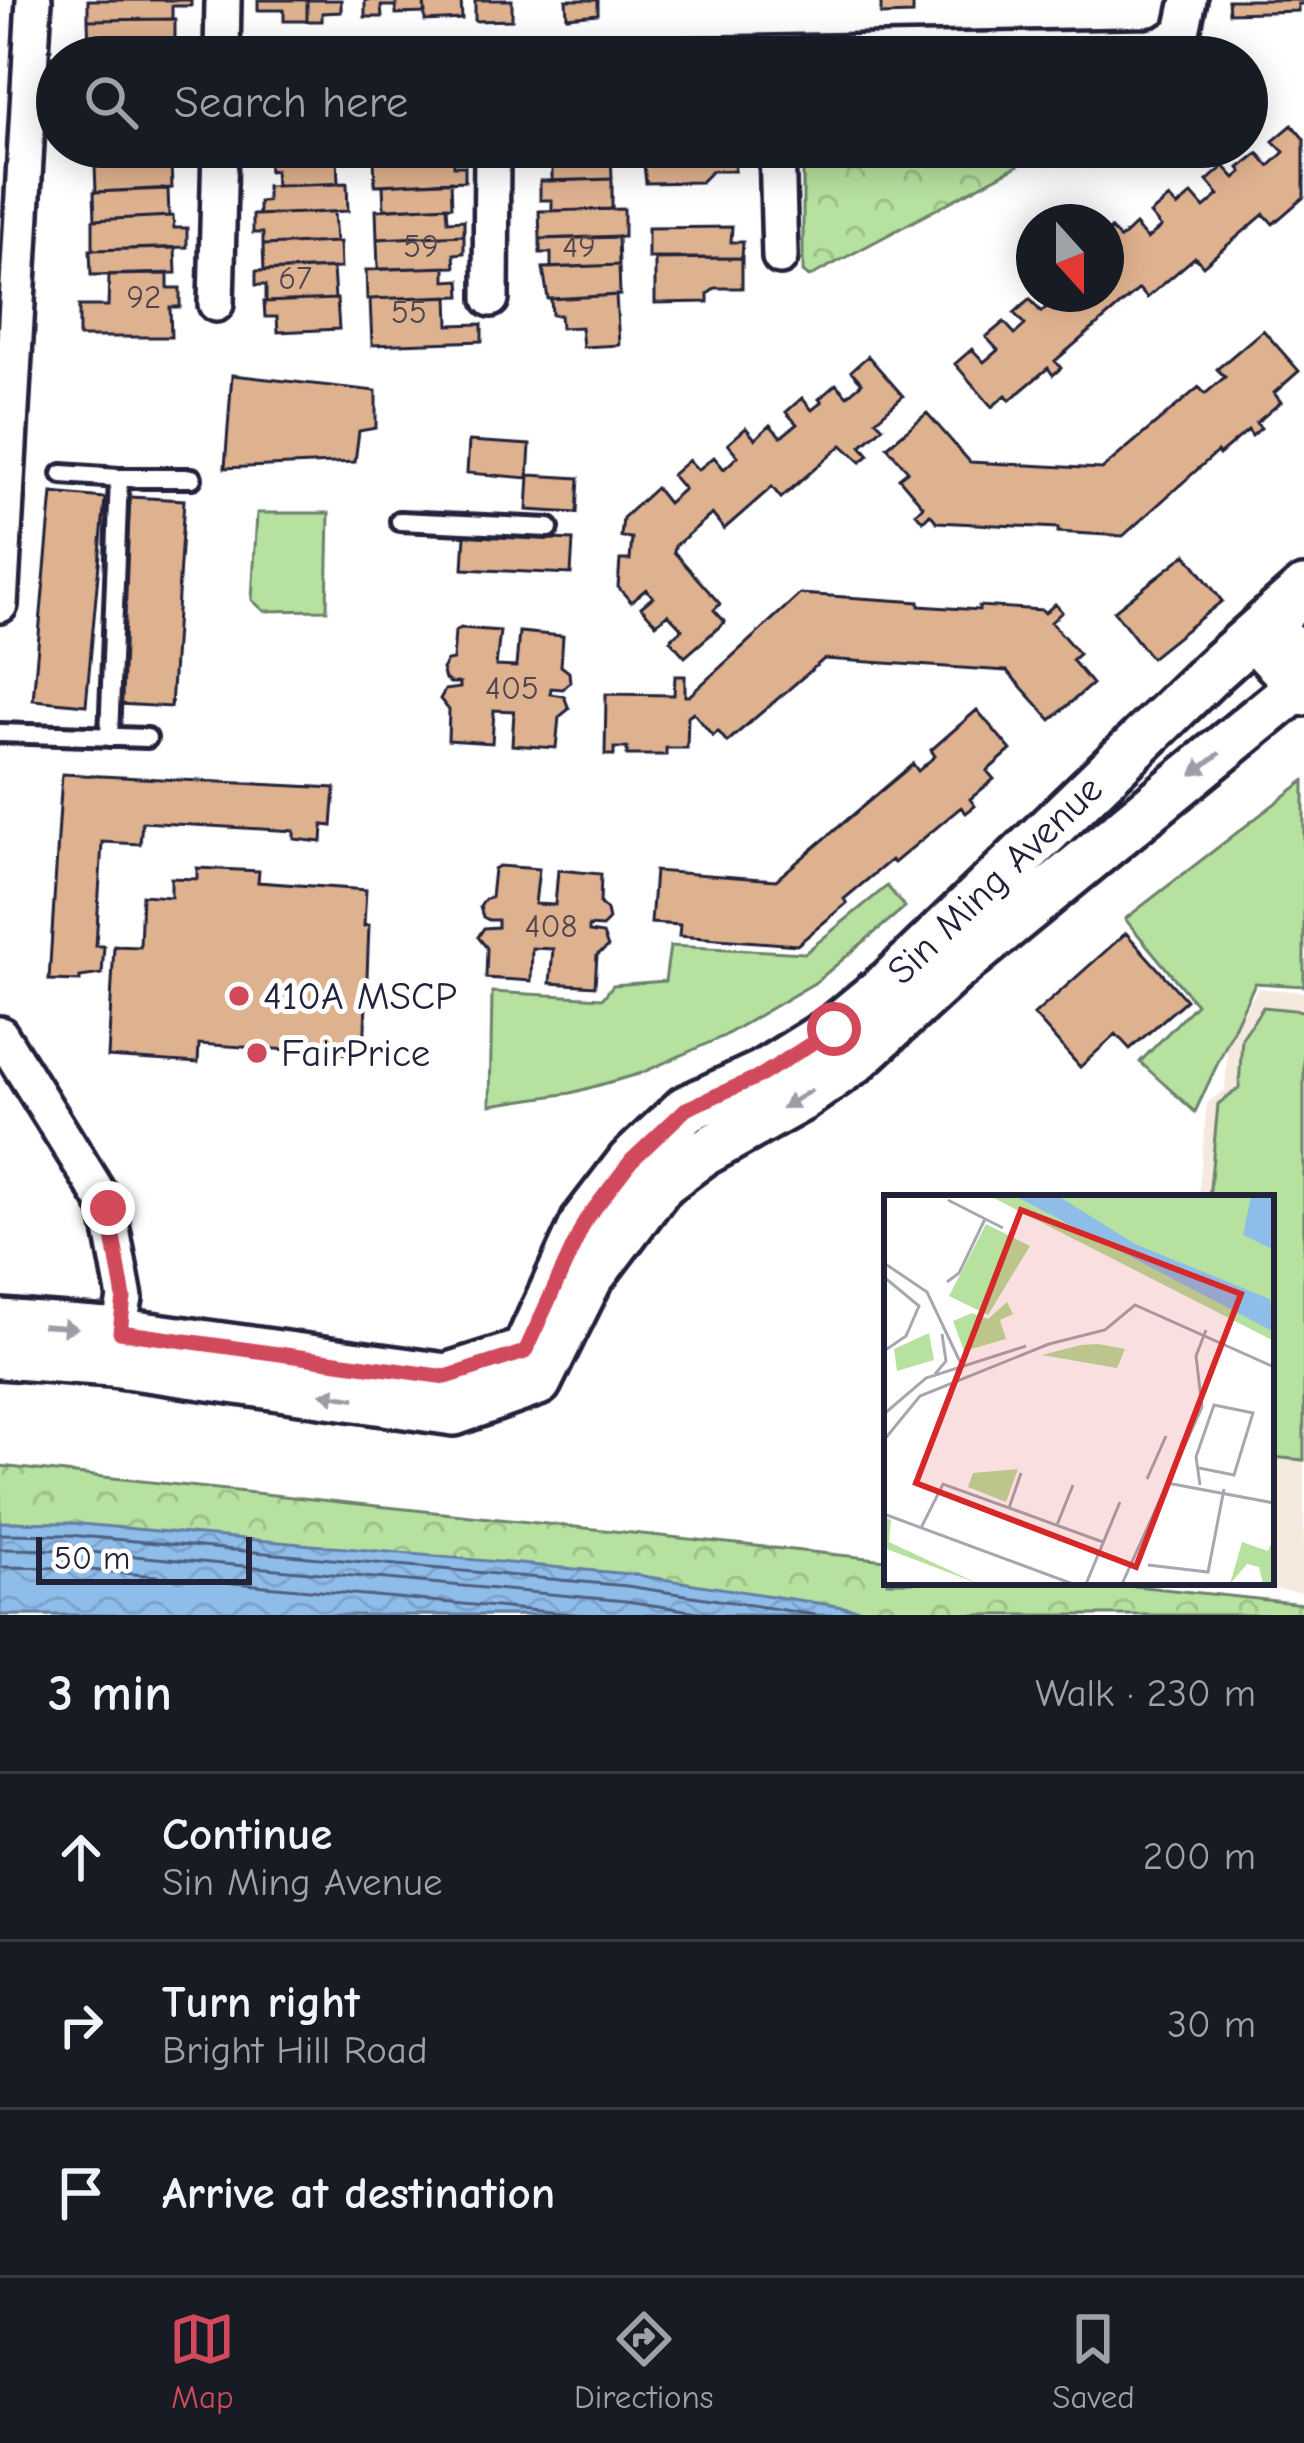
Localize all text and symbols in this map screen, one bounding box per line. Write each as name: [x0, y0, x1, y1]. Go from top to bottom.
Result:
search box: [36, 36, 1268, 168]
icon: search: [78, 69, 144, 135]
text: Search here: [174, 76, 408, 128]
north arrow: [1016, 204, 1124, 312]
house number: 59: [403, 227, 439, 265]
house number: 49: [562, 227, 596, 265]
house number: 67: [278, 259, 312, 297]
house number: 92: [127, 278, 161, 316]
house number: 55: [391, 293, 427, 331]
house number: 405: [485, 669, 539, 707]
one-way arrow: [1190, 751, 1221, 776]
street label: Sin Ming Avenue: [878, 766, 1112, 994]
house number: 408: [524, 907, 578, 945]
place label: 410A MSCP: [263, 974, 457, 1019]
marker: 410A MSCP: [226, 983, 252, 1009]
route start: [807, 1002, 861, 1056]
place label: FairPrice: [281, 1031, 430, 1076]
marker: FairPrice: [244, 1040, 270, 1066]
one-way arrow: [781, 1087, 814, 1109]
route end: [81, 1181, 135, 1235]
inset map: [884, 1195, 1274, 1585]
one-way arrow: [42, 1318, 79, 1337]
one-way arrow: [318, 1386, 356, 1405]
scale bar: [36, 1531, 252, 1584]
text: 50 m: [54, 1539, 130, 1577]
text: 3 min: [48, 1664, 172, 1723]
text: Walk · 230 m: [1035, 1671, 1256, 1716]
text: Continue: [162, 1808, 332, 1860]
icon: ahead: [48, 1824, 114, 1890]
text: 200 m: [1143, 1834, 1256, 1879]
text: Sin Ming Avenue: [162, 1860, 443, 1905]
text: Turn right: [162, 1976, 360, 2028]
icon: right: [48, 1992, 114, 2058]
text: 30 m: [1167, 2002, 1256, 2047]
text: Bright Hill Road: [162, 2028, 428, 2073]
icon: arrive: [48, 2160, 114, 2226]
text: Arrive at destination: [162, 2167, 555, 2219]
tab: Map: [169, 2306, 235, 2416]
tab: Directions: [574, 2306, 714, 2416]
tab: Saved: [1052, 2306, 1135, 2416]

